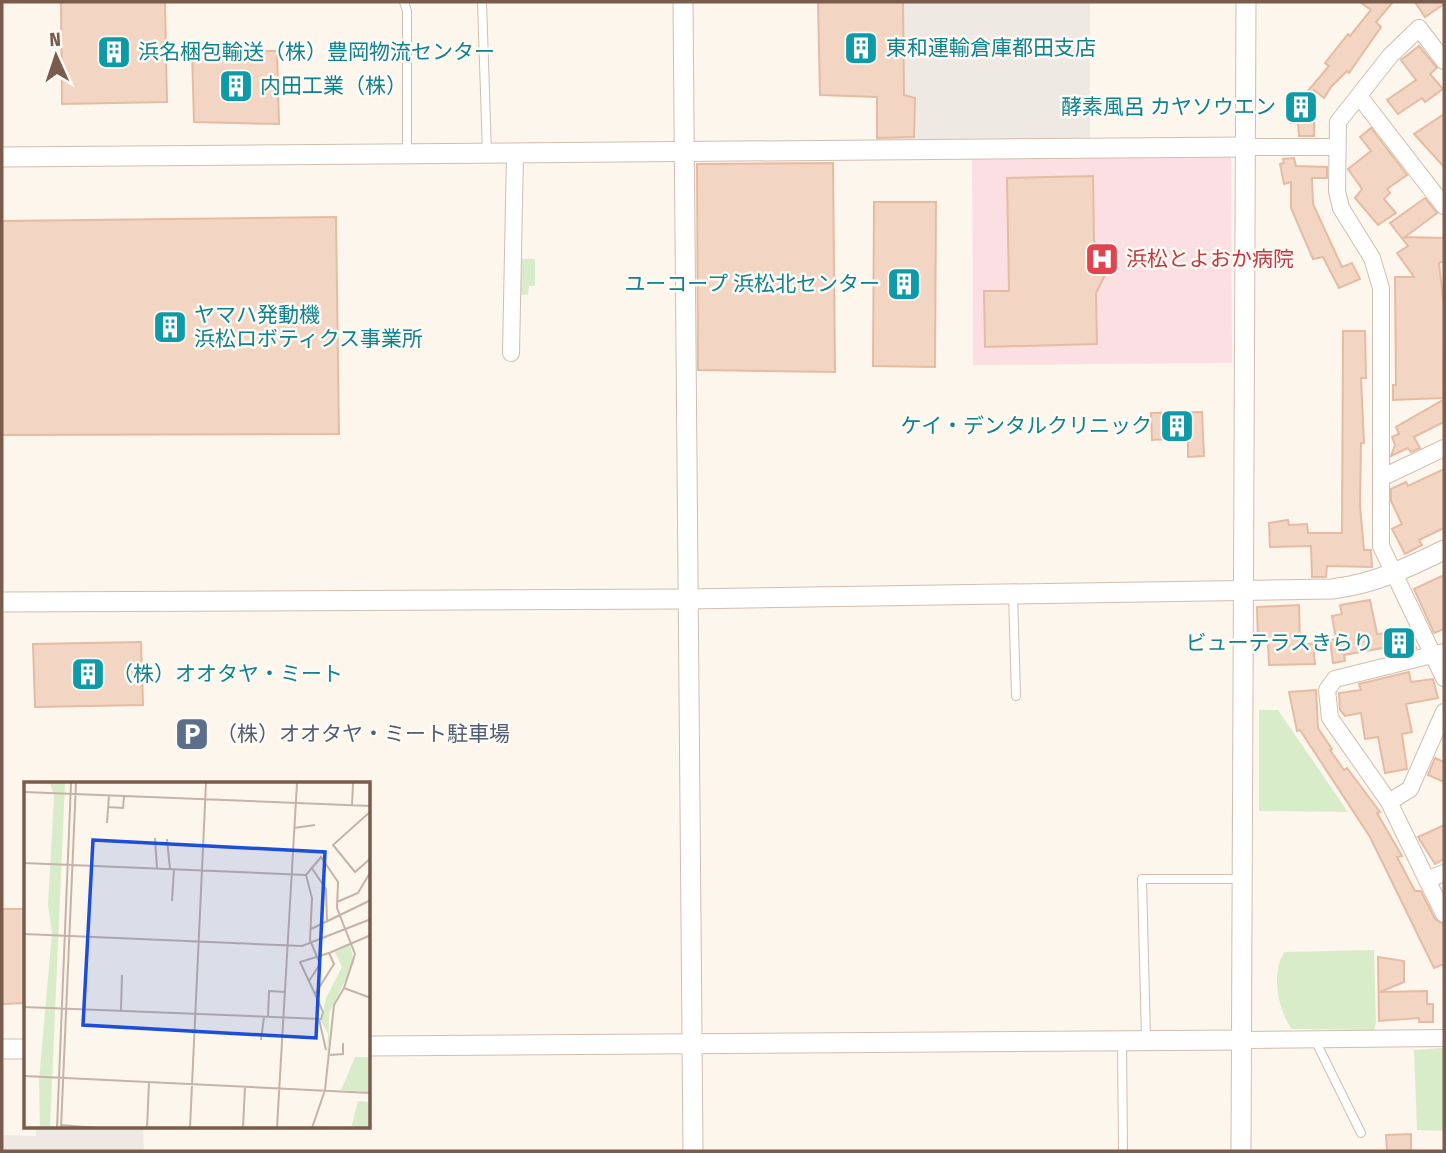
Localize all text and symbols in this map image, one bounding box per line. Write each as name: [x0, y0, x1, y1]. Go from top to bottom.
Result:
north arrow: [21, 21, 91, 91]
text: N: [49, 28, 61, 51]
building icon: 東和運輸倉庫都田支店: [842, 29, 880, 67]
building icon: 浜名梱包輸送（株）豊岡物流センター: [95, 33, 133, 71]
place label: 東和運輸倉庫都田支店: [886, 35, 1096, 61]
place label: 浜名梱包輸送（株）豊岡物流センター: [138, 39, 495, 65]
building icon: 内田工業（株）: [217, 67, 255, 105]
place label: 内田工業（株）: [260, 73, 407, 99]
building icon: 酵素風呂 カヤソウエン: [1282, 88, 1320, 126]
place label: 酵素風呂 カヤソウエン: [1061, 94, 1276, 120]
hospital icon: 浜松とよおか病院: [1083, 240, 1121, 278]
place label: 浜松とよおか病院: [1126, 246, 1294, 272]
building icon: ユーコープ 浜松北センター: [885, 265, 923, 303]
place label: ユーコープ 浜松北センター: [624, 271, 880, 297]
place label: ヤマハ発動機 浜松ロボティクス事業所: [194, 302, 423, 352]
building icon: ヤマハ発動機 浜松ロボティクス事業所: [151, 308, 189, 346]
building icon: ケイ・デンタルクリニック: [1158, 407, 1196, 445]
place label: ケイ・デンタルクリニック: [900, 413, 1152, 439]
building icon: ビューテラスきらり: [1380, 624, 1418, 662]
place label: ビューテラスきらり: [1185, 630, 1374, 656]
building icon: （株）オオタヤ・ミート: [69, 655, 107, 693]
place label: （株）オオタヤ・ミート: [112, 661, 343, 687]
parking icon: （株）オオタヤ・ミート駐車場: [173, 715, 211, 753]
place label: （株）オオタヤ・ミート駐車場: [216, 721, 510, 747]
inset map: [24, 782, 371, 1128]

